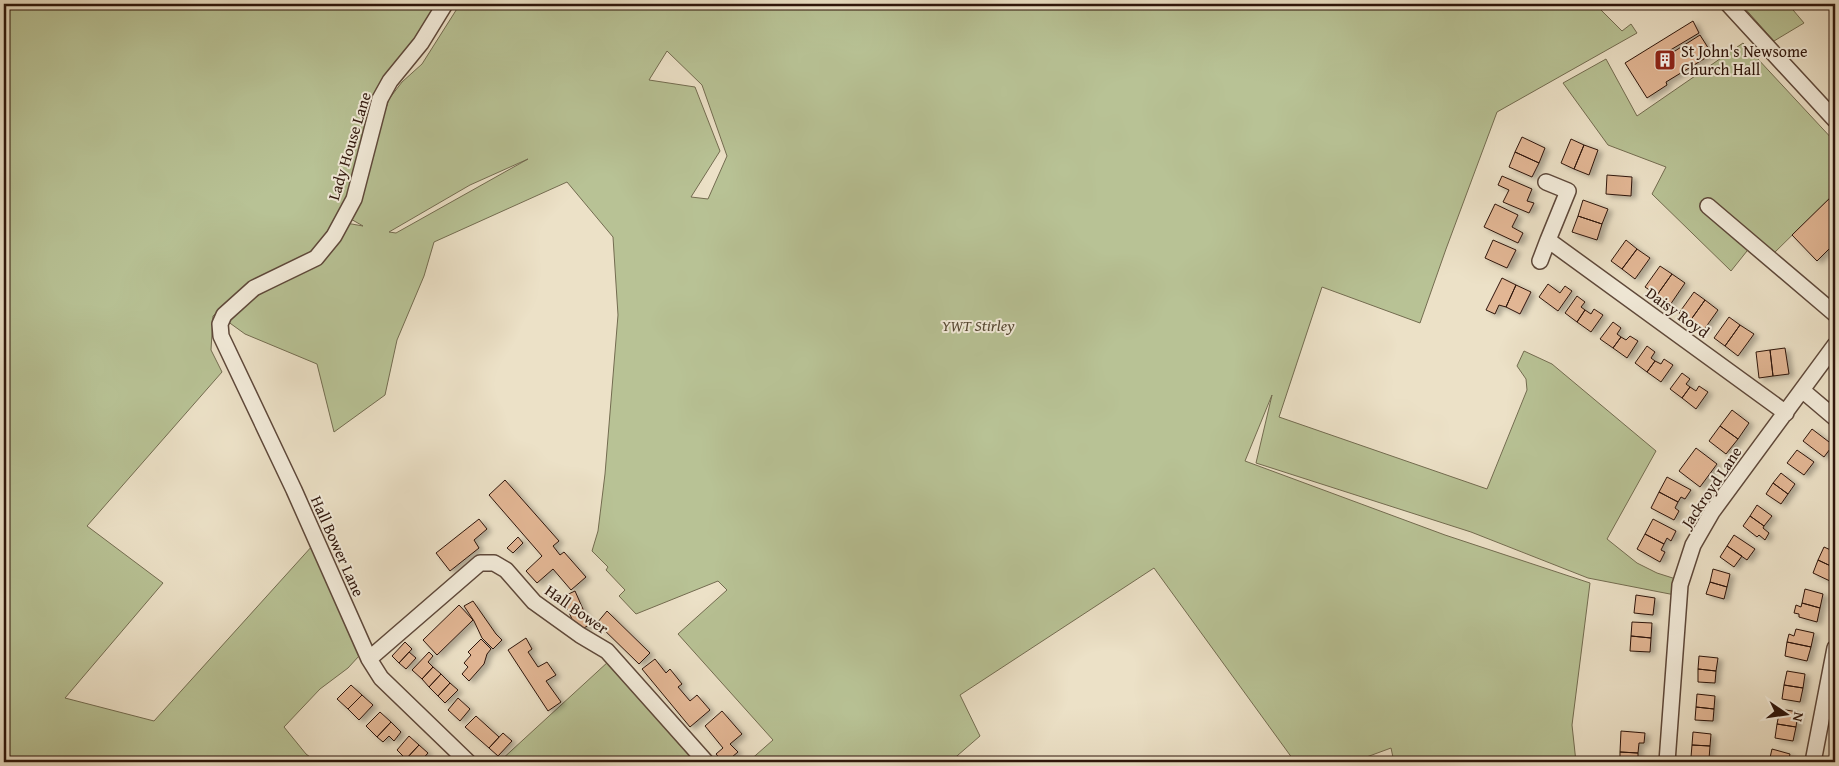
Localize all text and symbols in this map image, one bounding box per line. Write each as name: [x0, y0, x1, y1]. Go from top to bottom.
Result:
place label: St John's Newsome Church Hall: [1681, 39, 1808, 81]
building icon: St John's Newsome Church Hall: [1653, 48, 1677, 72]
street label: Lady House Lane: [321, 89, 377, 203]
street label: Daisy Royd: [1641, 281, 1715, 344]
park label: YWT Stirley: [941, 313, 1015, 337]
street label: Jackroyd Lane: [1674, 441, 1747, 534]
street label: Hall Bower Lane: [305, 492, 371, 600]
street label: Hall Bower: [540, 578, 614, 640]
north arrow: [1762, 688, 1812, 738]
text: N: [1788, 710, 1809, 724]

